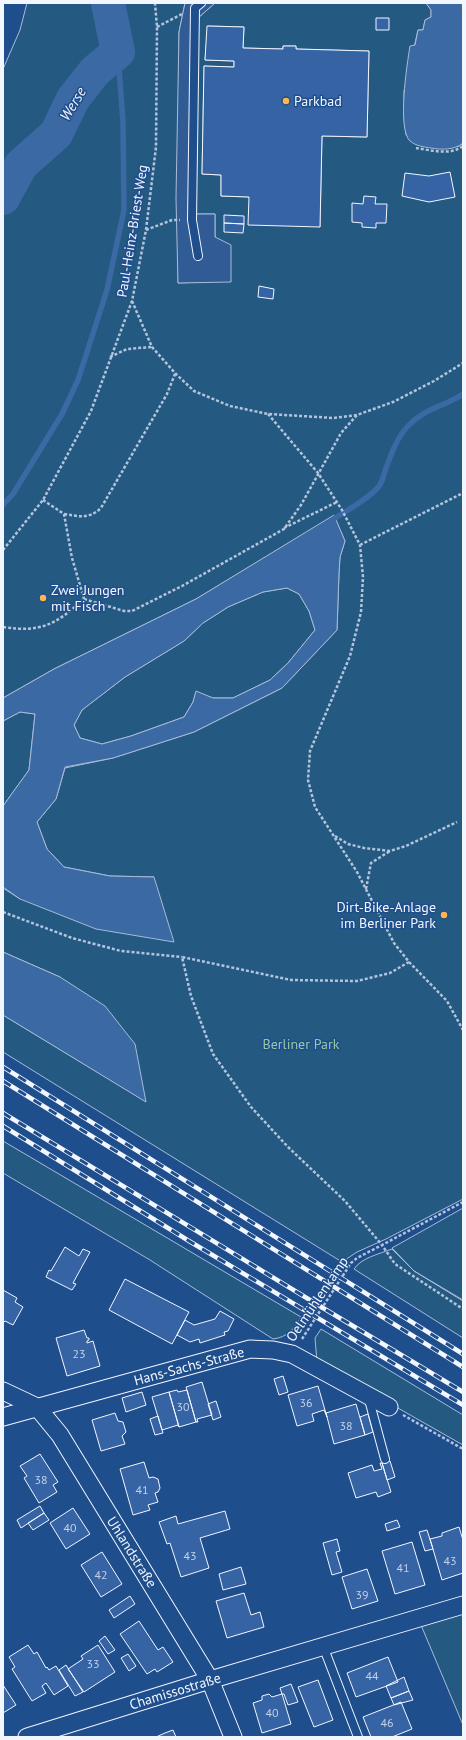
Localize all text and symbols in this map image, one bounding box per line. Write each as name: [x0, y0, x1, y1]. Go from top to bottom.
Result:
water label: Werse: [55, 83, 90, 124]
place label: Parkbad: [294, 92, 342, 110]
marker: Parkbad: [281, 96, 291, 106]
street label: Paul-Heinz-Briest-Weg: [113, 163, 151, 299]
place label: Zwei Jungen mit Fisch: [51, 581, 125, 615]
marker: Zwei Jungen mit Fisch: [38, 593, 48, 603]
place label: Dirt-Bike-Anlage im Berliner Park: [336, 898, 436, 932]
marker: Dirt-Bike-Anlage im Berliner Park: [439, 910, 449, 920]
park label: Berliner Park: [263, 1035, 340, 1053]
street label: Oelmühlenkamp: [282, 1253, 352, 1345]
street label: Hans-Sachs-Straße: [132, 1343, 246, 1389]
house number: 23: [72, 1346, 86, 1361]
house number: 36: [299, 1395, 313, 1410]
house number: 30: [176, 1399, 190, 1414]
house number: 38: [339, 1418, 353, 1433]
house number: 38: [34, 1472, 48, 1487]
house number: 41: [135, 1482, 149, 1497]
street label: Uhlandstraße: [103, 1513, 161, 1591]
house number: 40: [63, 1520, 77, 1535]
house number: 43: [183, 1548, 197, 1563]
house number: 43: [443, 1553, 457, 1568]
house number: 41: [396, 1560, 410, 1575]
house number: 42: [94, 1567, 108, 1582]
house number: 39: [355, 1587, 369, 1602]
house number: 33: [86, 1656, 100, 1671]
house number: 44: [365, 1668, 379, 1683]
street label: Chamissostraße: [127, 1669, 223, 1713]
house number: 40: [265, 1705, 279, 1720]
house number: 46: [380, 1715, 394, 1730]

